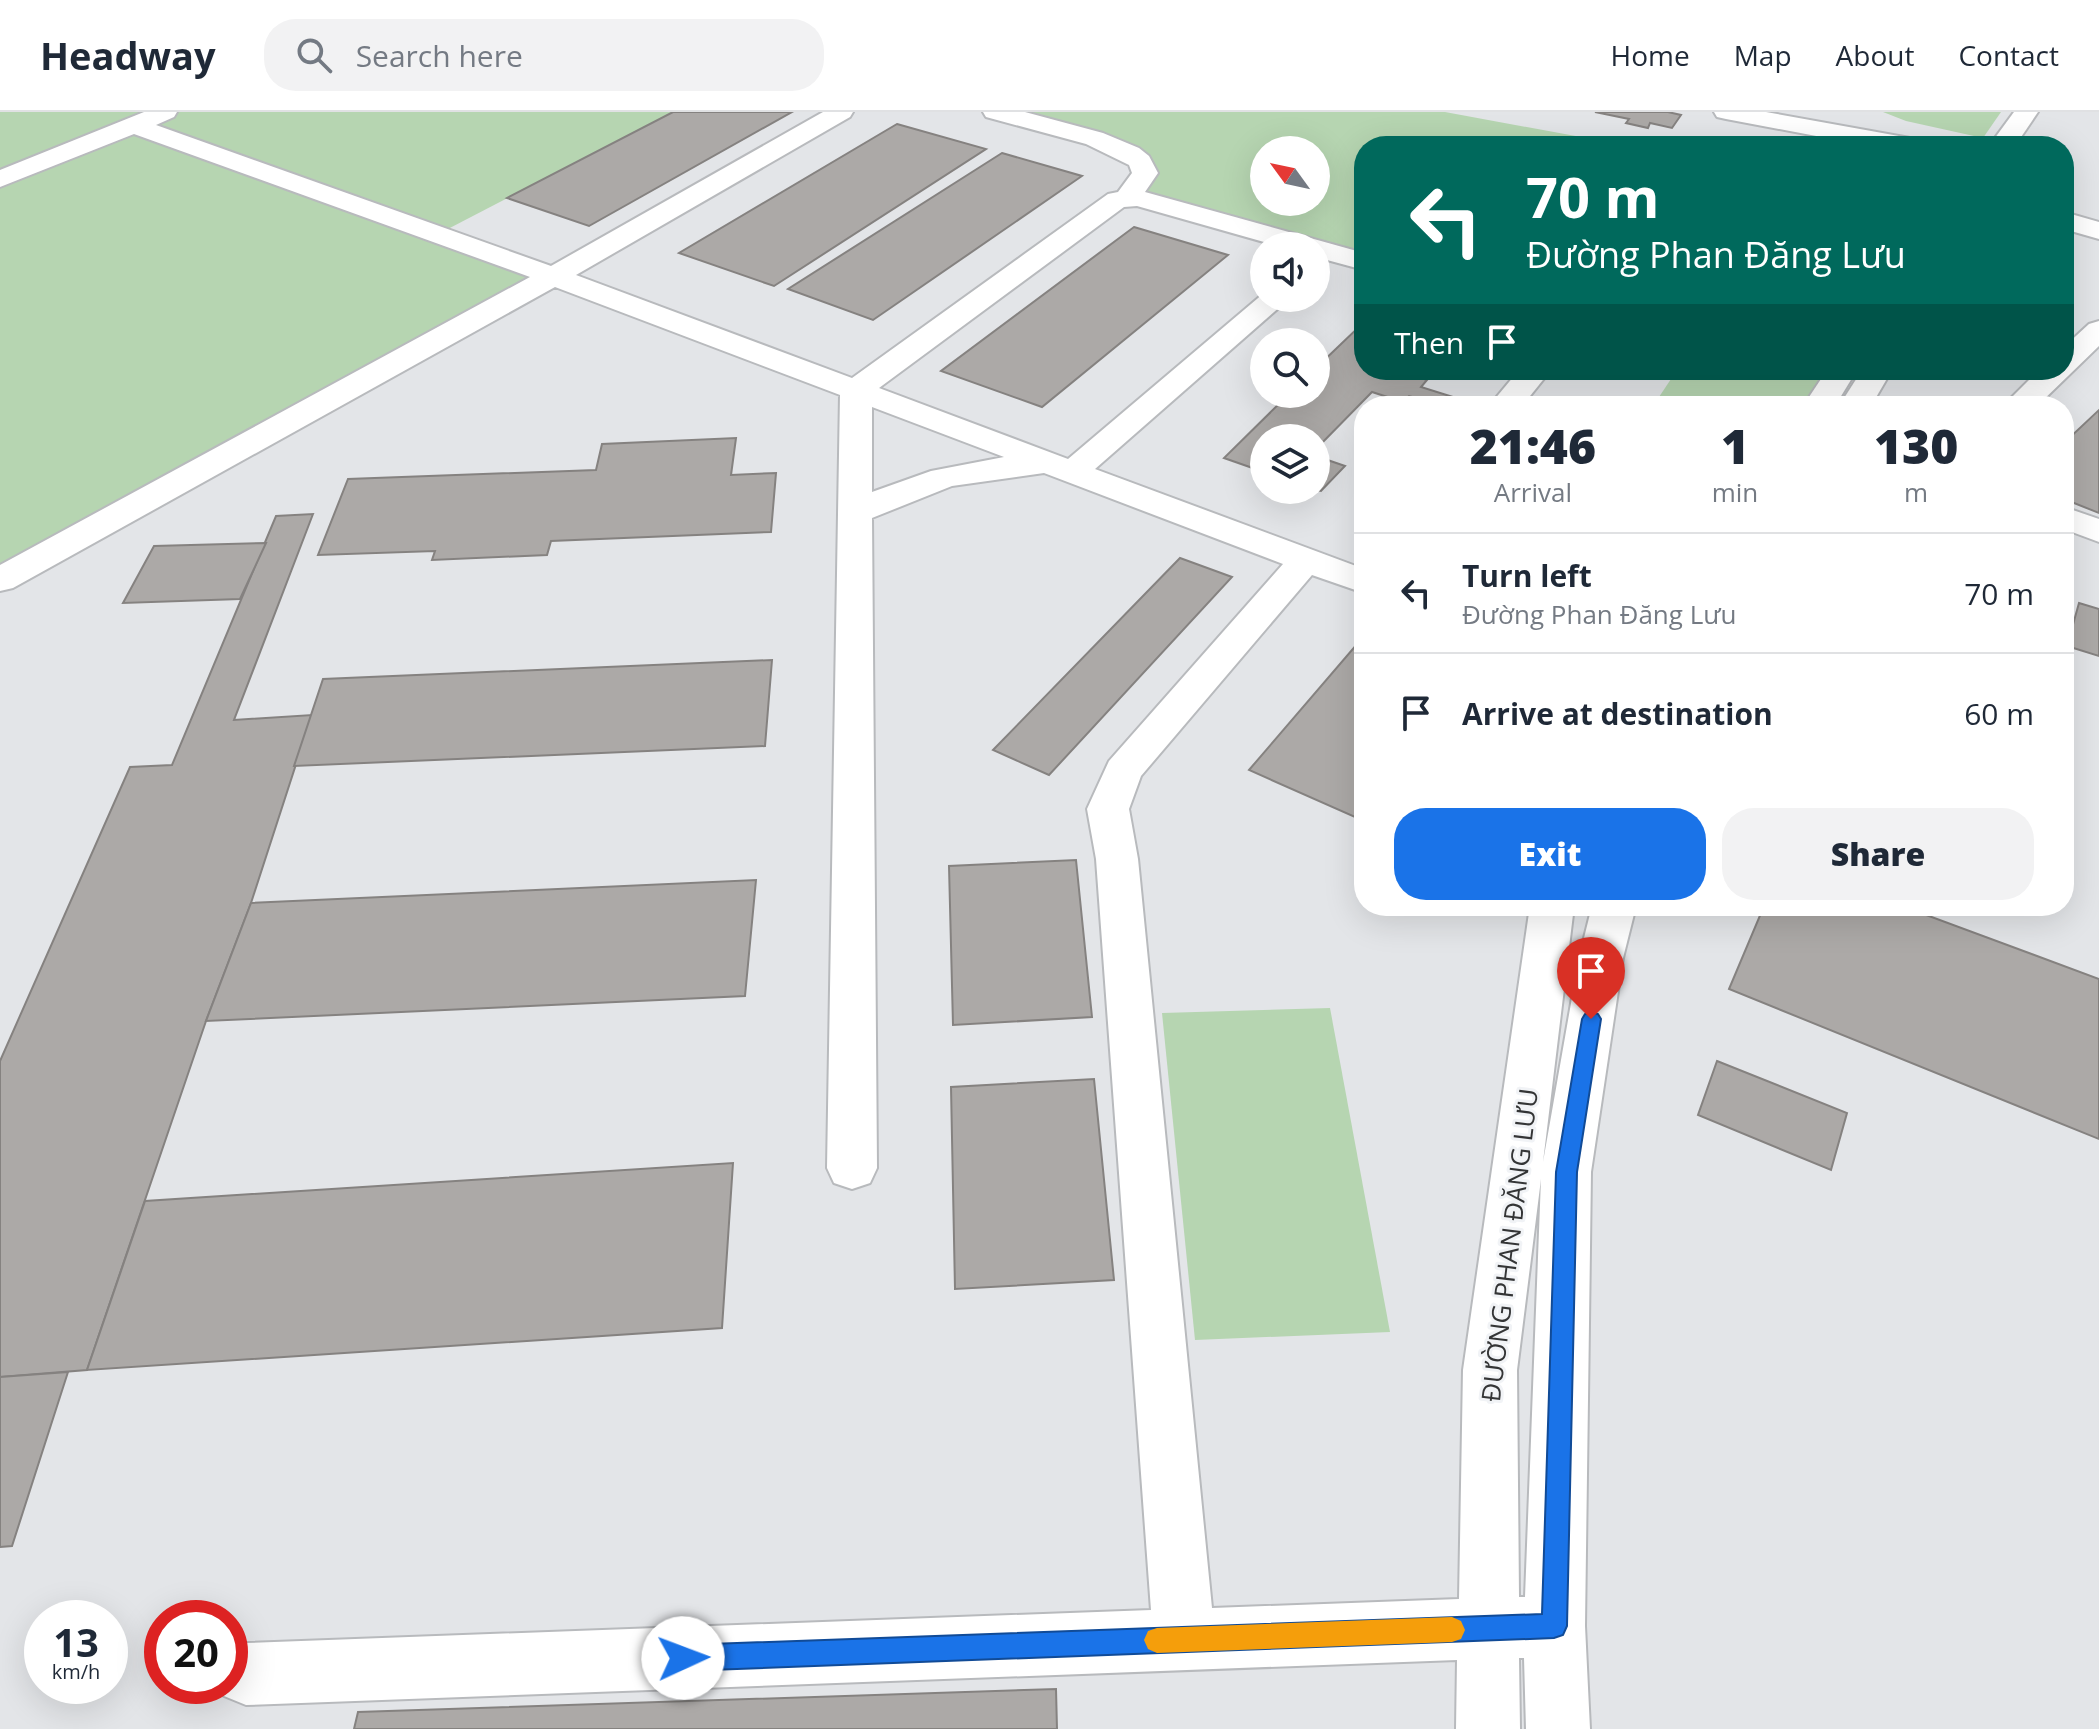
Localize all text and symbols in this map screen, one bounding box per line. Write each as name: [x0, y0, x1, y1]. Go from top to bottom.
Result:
search box: [264, 19, 824, 91]
text: Headway: [40, 29, 216, 81]
icon: search: [292, 33, 336, 77]
text: Search here: [356, 35, 523, 76]
text: Home: [1611, 36, 1690, 74]
text: Map: [1734, 36, 1792, 74]
text: About: [1836, 36, 1914, 74]
text: Contact: [1958, 36, 2059, 74]
north arrow: [1250, 136, 1330, 216]
map controls: [1250, 136, 1330, 504]
text: 70 m: [1526, 158, 1660, 234]
icon: left: [1394, 168, 1498, 272]
text: Đường Phan Đăng Lưu: [1526, 230, 1906, 279]
button: sound: [1250, 232, 1330, 312]
icon: arrive: [1480, 320, 1524, 364]
text: Then: [1394, 322, 1464, 363]
button: search: [1250, 328, 1330, 408]
text: 21:46: [1470, 413, 1596, 478]
text: 1: [1721, 413, 1749, 478]
text: 130: [1874, 413, 1958, 478]
button: layers: [1250, 424, 1330, 504]
text: Arrival: [1494, 474, 1572, 510]
text: min: [1712, 474, 1758, 510]
text: m: [1904, 474, 1928, 510]
text: Turn left: [1462, 555, 1592, 596]
icon: left: [1394, 571, 1438, 615]
text: 70 m: [1964, 573, 2034, 614]
text: Đường Phan Đăng Lưu: [1462, 596, 1736, 632]
icon: arrive: [1394, 691, 1438, 735]
text: Arrive at destination: [1462, 693, 1773, 734]
text: 60 m: [1964, 693, 2034, 734]
button: Exit: [1394, 808, 1706, 900]
button: Share: [1722, 808, 2034, 900]
pin: [1557, 937, 1625, 1019]
icon: arrive: [1569, 949, 1613, 993]
street label: ĐƯỜNG PHAN ĐĂNG LƯU: [1472, 1086, 1546, 1404]
speed limit sign: 20: [144, 1600, 248, 1704]
text: 13: [53, 1614, 99, 1669]
position arrow: [641, 1616, 725, 1700]
text: km/h: [52, 1658, 100, 1685]

